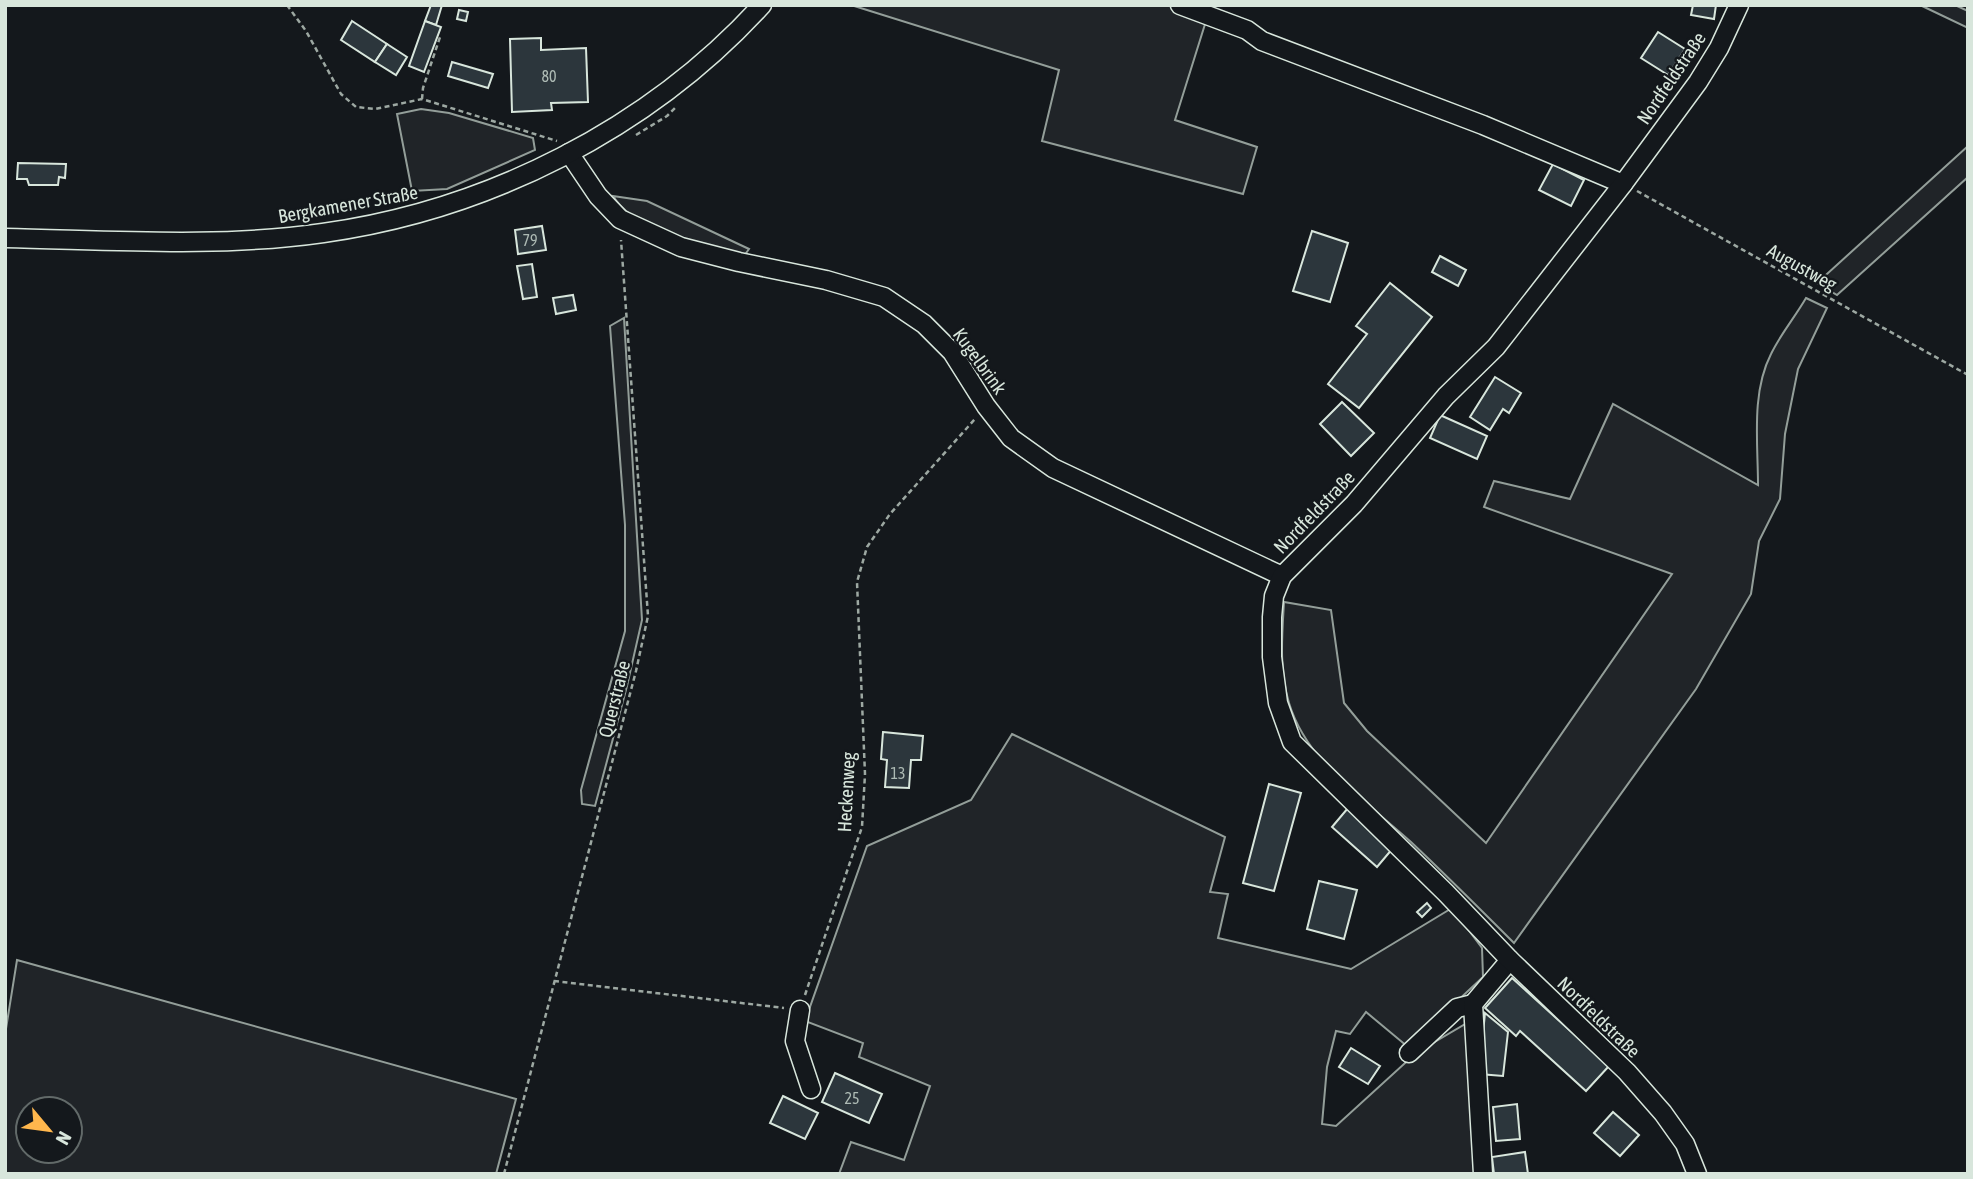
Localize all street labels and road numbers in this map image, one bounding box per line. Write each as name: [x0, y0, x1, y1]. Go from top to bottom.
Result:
street label: Nordfeldstraße: [1632, 28, 1710, 128]
street label: Bergkamener Straße: [276, 181, 420, 227]
street label: Augustweg: [1763, 239, 1841, 295]
street label: Kugelbrink: [949, 324, 1012, 399]
street label: Nordfeldstraße: [1269, 466, 1359, 558]
street label: Querstraße: [594, 658, 634, 740]
street label: Heckenweg: [833, 750, 859, 833]
street label: Nordfeldstraße: [1553, 972, 1645, 1062]

